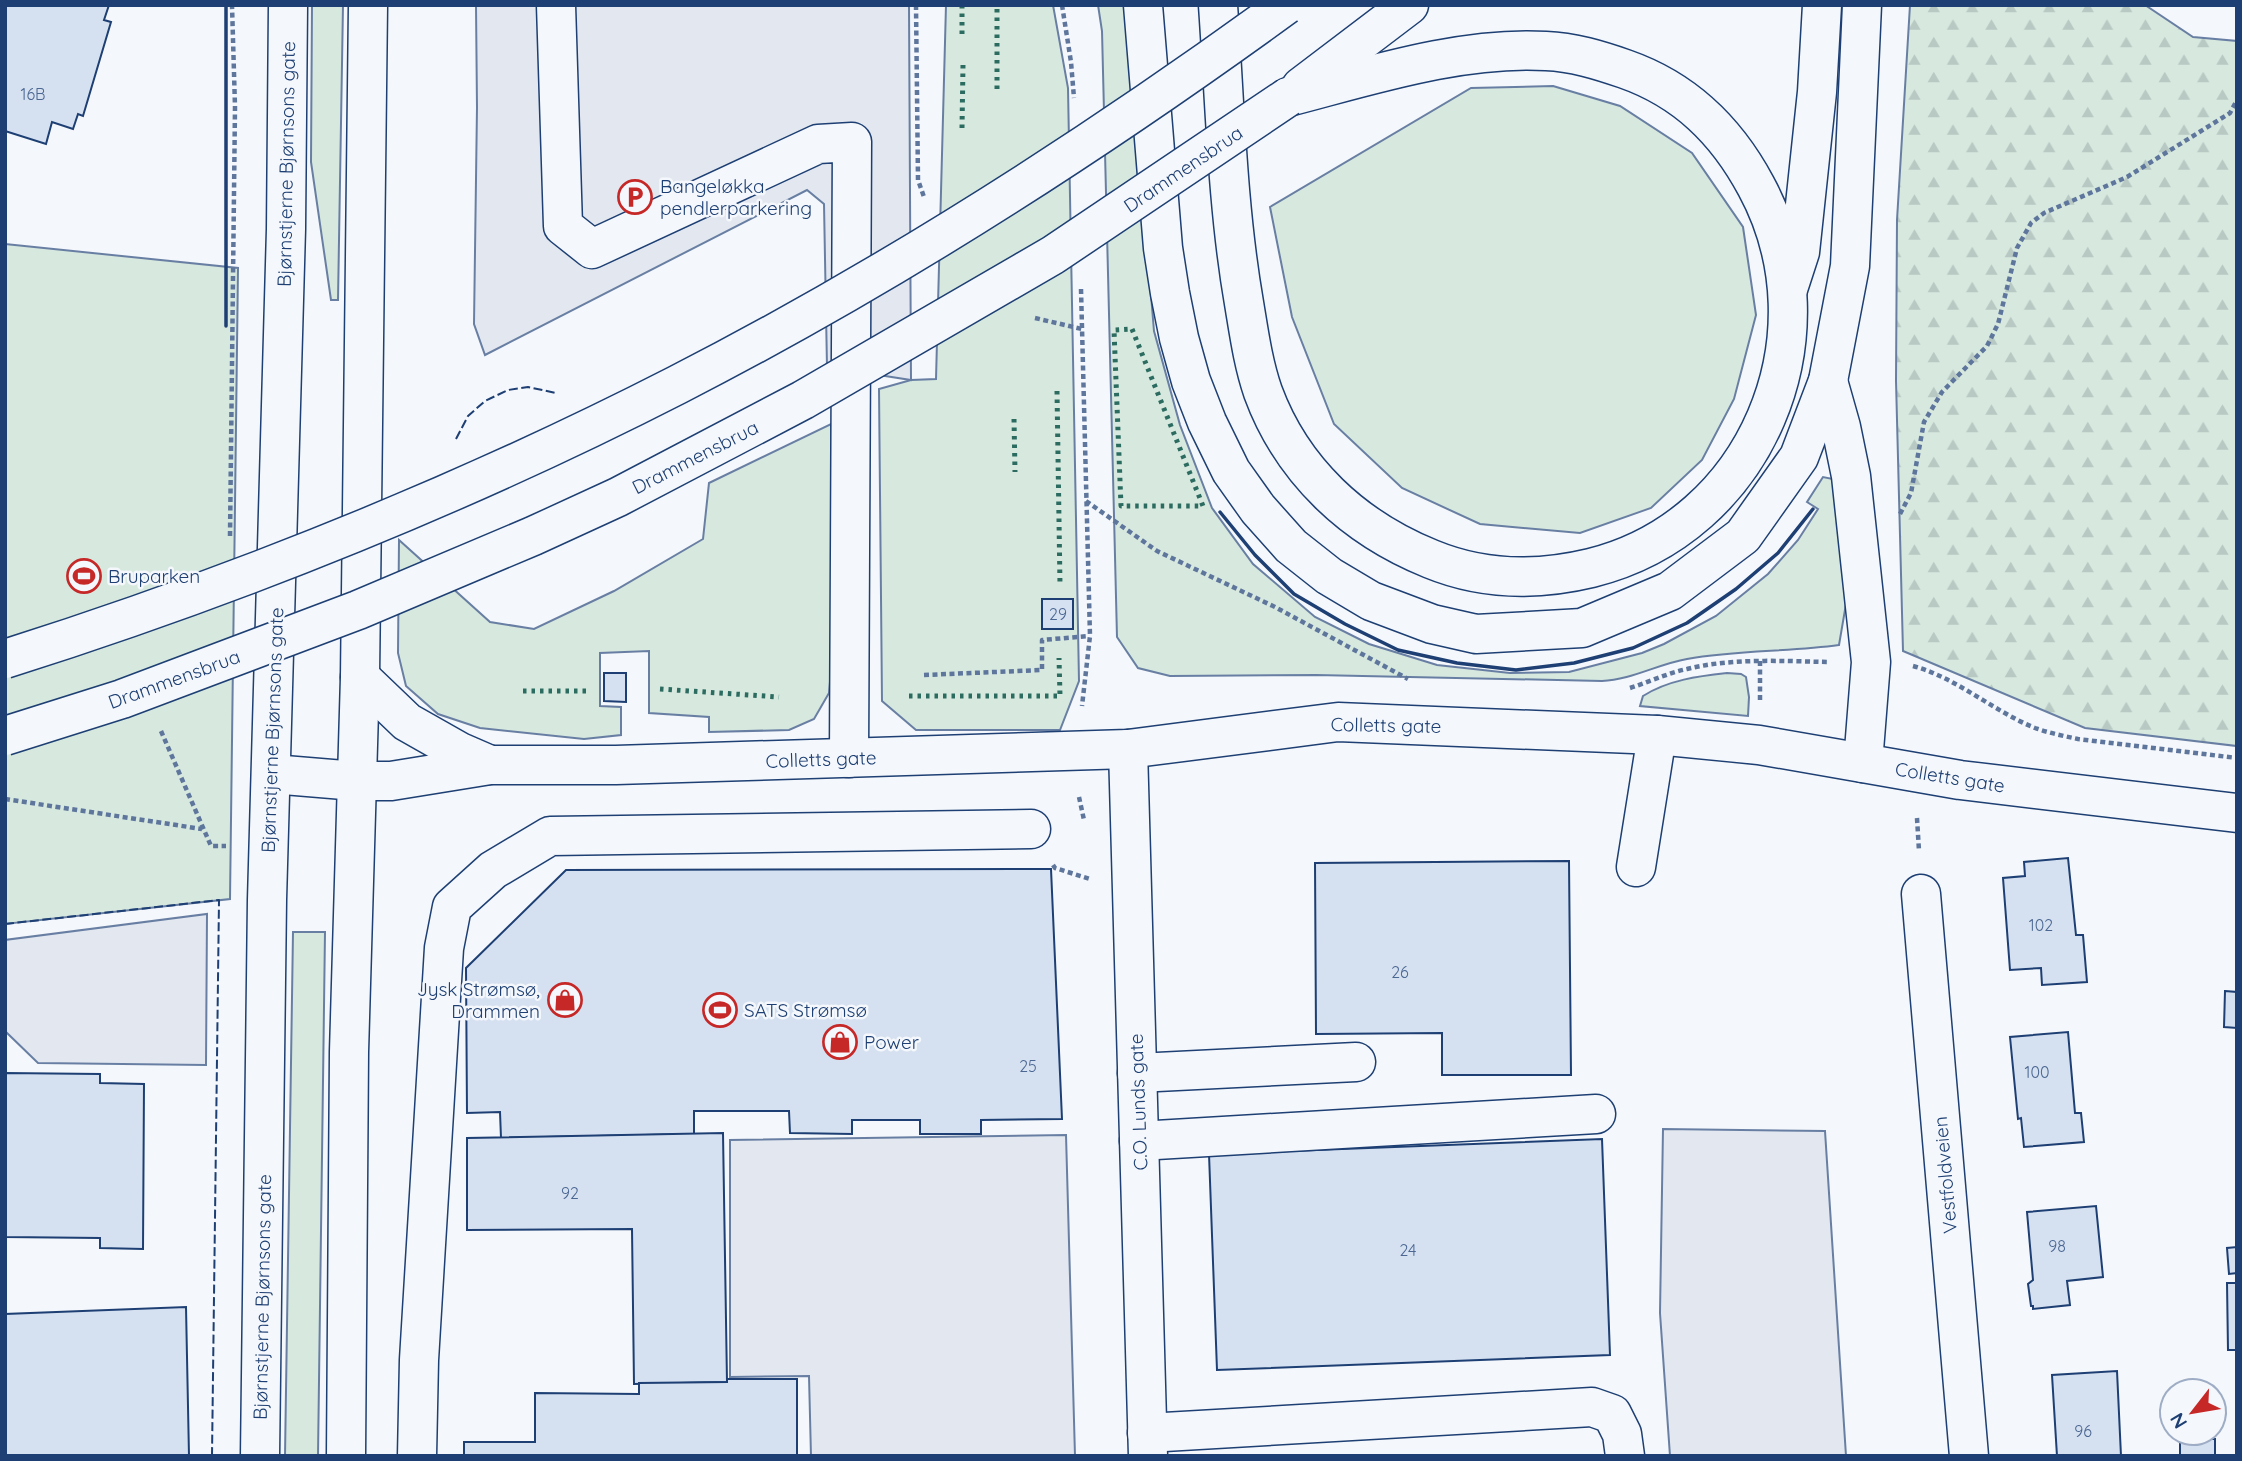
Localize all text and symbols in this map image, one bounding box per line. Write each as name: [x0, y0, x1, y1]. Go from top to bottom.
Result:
street label: Bjørnstjerne Bjørnsons gate: [272, 41, 300, 287]
house number: 16B: [21, 84, 45, 104]
street label: Drammensbrua: [1119, 120, 1247, 218]
place label: Bangeløkka pendlerparkering: [660, 174, 812, 220]
parking icon: Bangeløkka pendlerparkering: [616, 178, 654, 216]
street label: Drammensbrua: [628, 415, 762, 499]
sports icon: Bruparken: [65, 557, 103, 595]
place label: Bruparken: [108, 564, 200, 588]
house number: 29: [1049, 604, 1067, 624]
street label: Bjørnstjerne Bjørnsons gate: [256, 607, 288, 853]
street label: Drammensbrua: [105, 644, 243, 714]
street label: Colletts gate: [1330, 712, 1442, 738]
street label: Colletts gate: [765, 745, 877, 773]
street label: Colletts gate: [1893, 756, 2007, 798]
house number: 102: [2029, 915, 2053, 935]
house number: 26: [1391, 962, 1409, 982]
place label: Jysk Strømsø, Drammen: [417, 977, 540, 1023]
shop icon: Jysk Strømsø, Drammen: [546, 981, 584, 1019]
sports icon: SATS Strømsø: [701, 991, 739, 1029]
place label: SATS Strømsø: [744, 998, 867, 1022]
shop icon: Power: [821, 1023, 859, 1061]
place label: Power: [864, 1030, 920, 1054]
street label: C.O. Lunds gate: [1124, 1033, 1152, 1171]
house number: 25: [1019, 1056, 1037, 1076]
house number: 100: [2025, 1062, 2049, 1082]
street label: Vestfoldveien: [1928, 1115, 1962, 1235]
street label: Bjørnstjerne Bjørnsons gate: [248, 1174, 276, 1420]
house number: 92: [561, 1183, 579, 1203]
house number: 98: [2048, 1236, 2066, 1256]
house number: 24: [1399, 1240, 1417, 1260]
north arrow: [2158, 1377, 2228, 1447]
text: N: [2165, 1409, 2192, 1433]
house number: 96: [2074, 1421, 2092, 1441]

